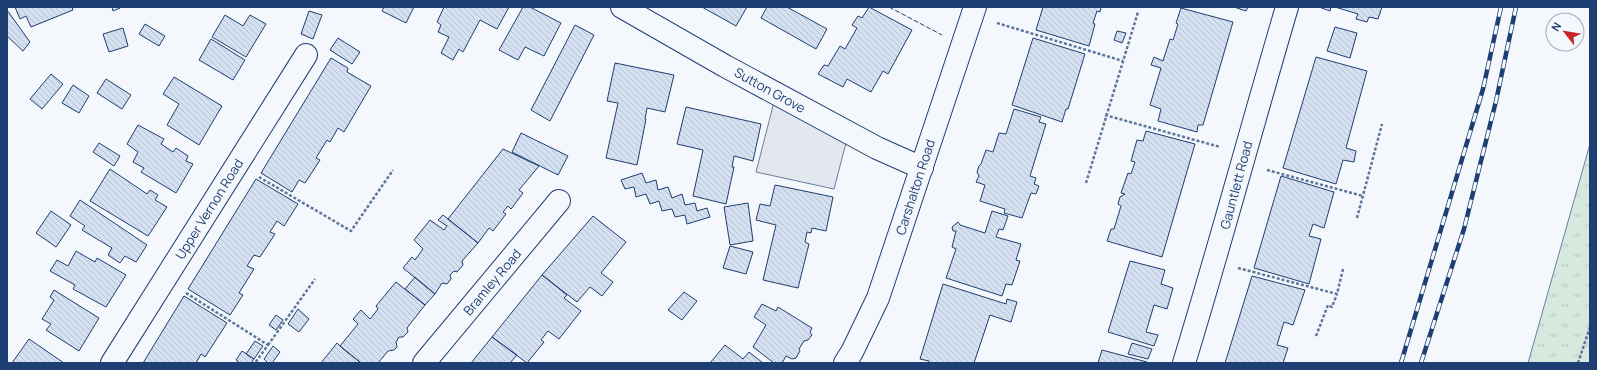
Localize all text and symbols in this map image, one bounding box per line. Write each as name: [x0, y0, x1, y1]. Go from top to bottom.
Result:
north arrow: [1545, 12, 1585, 52]
text: N: [1548, 19, 1565, 34]
street label: Sutton Grove: [731, 63, 809, 117]
street label: Carshalton Road: [891, 137, 939, 237]
street label: Gauntlett Road: [1216, 139, 1256, 231]
street label: Upper Vernon Road: [171, 155, 247, 263]
street label: Bramley Road: [459, 245, 525, 319]

